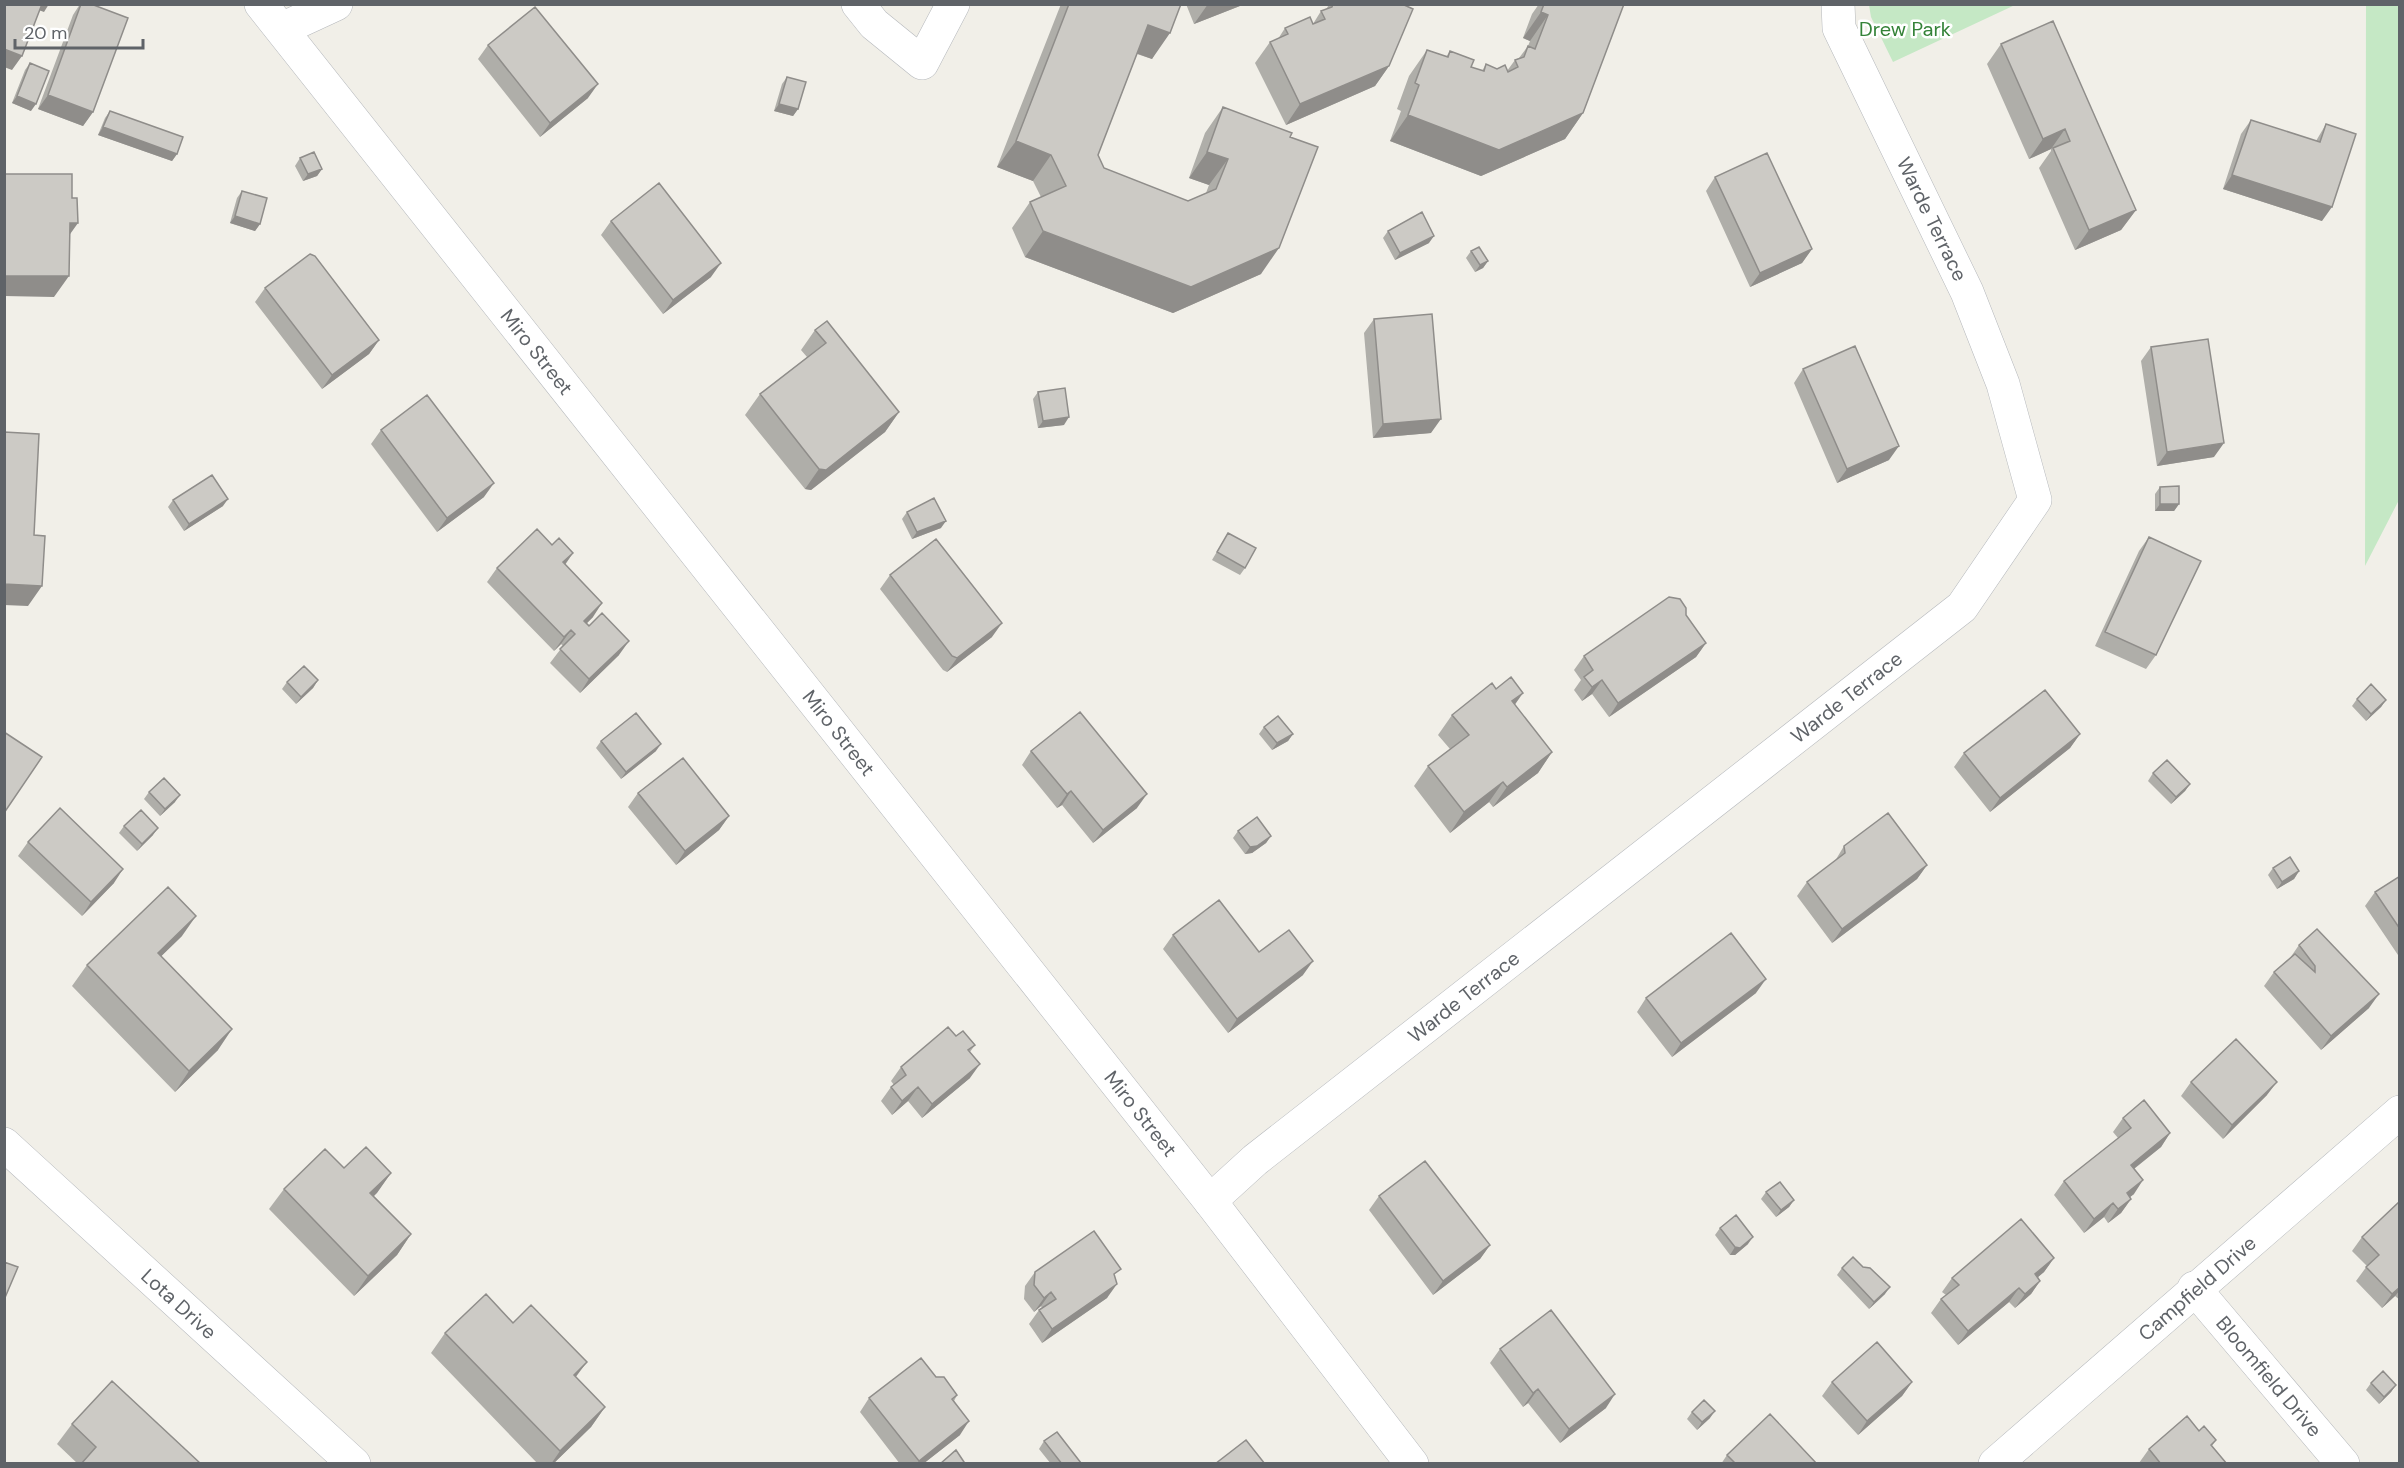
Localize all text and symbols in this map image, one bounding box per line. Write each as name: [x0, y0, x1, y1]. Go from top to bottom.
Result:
scale bar: [15, 12, 142, 50]
park label: Drew Park: [1859, 16, 1951, 42]
text: 20 m: [24, 21, 67, 45]
street label: Warde Terrace: [1891, 153, 1973, 285]
street label: Miro Street: [495, 304, 579, 400]
street label: Warde Terrace: [1786, 645, 1908, 749]
street label: Miro Street: [797, 684, 881, 781]
street label: Warde Terrace: [1403, 945, 1525, 1048]
street label: Miro Street: [1099, 1065, 1183, 1162]
street label: Campfield Drive: [2133, 1230, 2262, 1347]
street label: Lota Drive: [136, 1263, 222, 1345]
street label: Bloomfield Drive: [2210, 1311, 2327, 1442]

